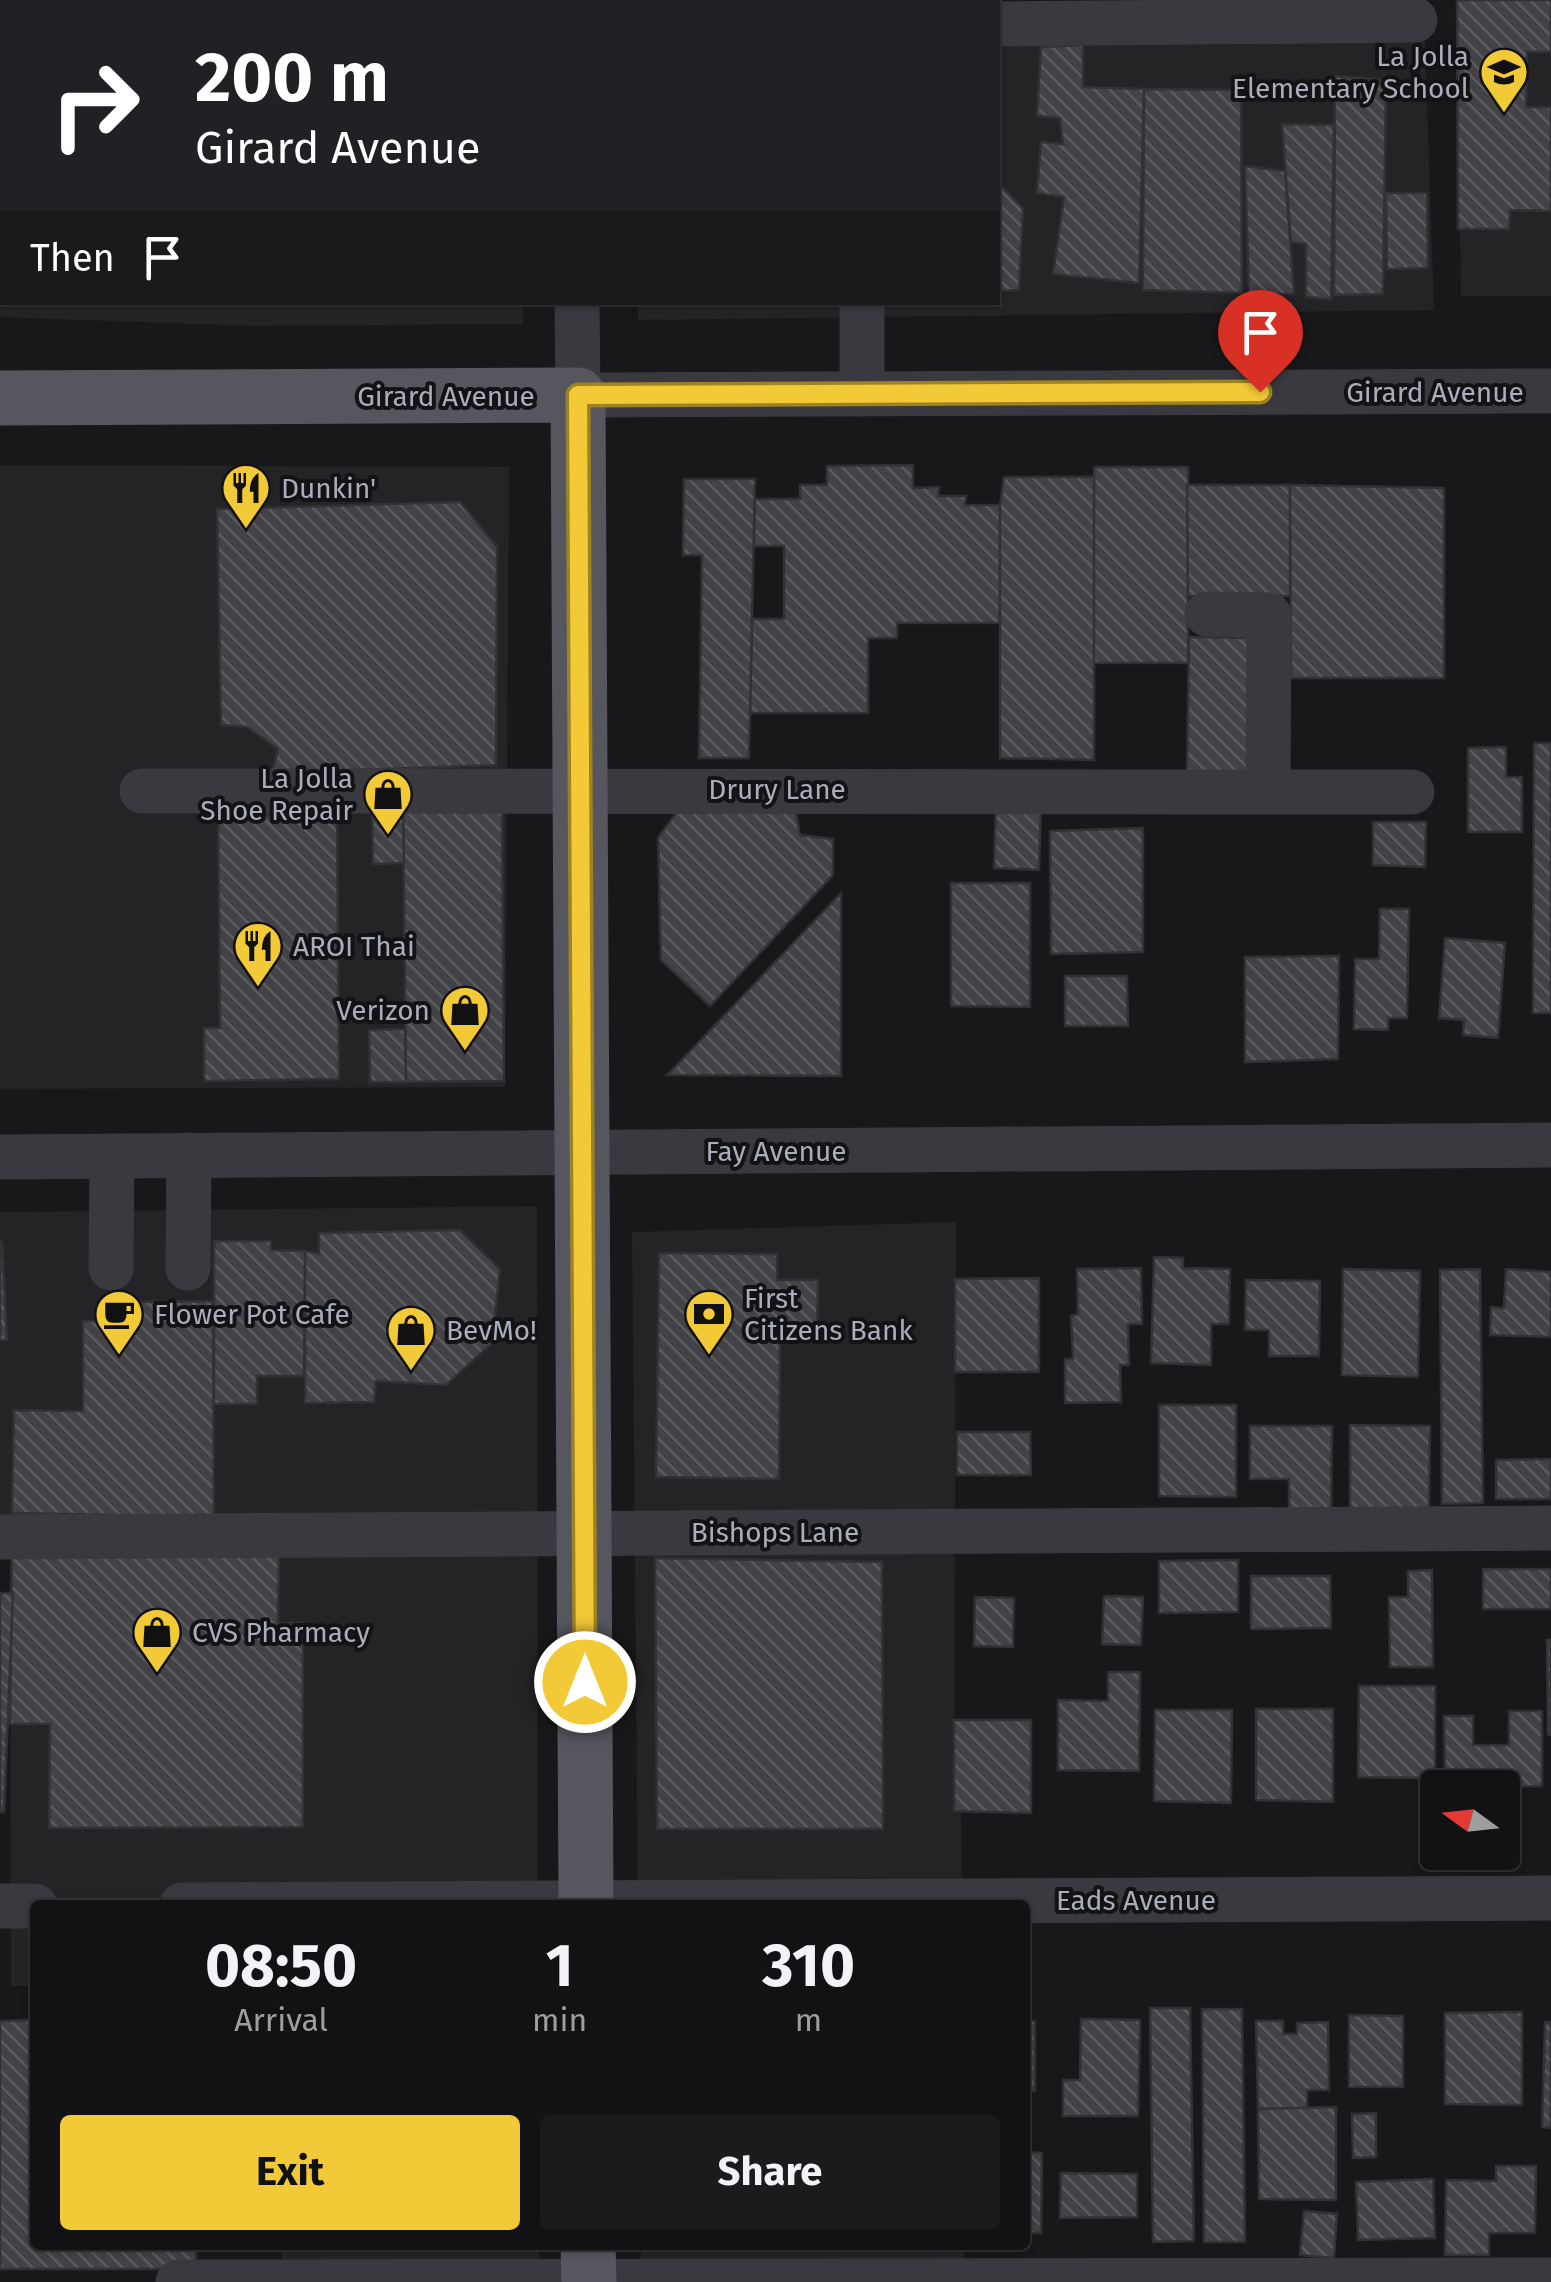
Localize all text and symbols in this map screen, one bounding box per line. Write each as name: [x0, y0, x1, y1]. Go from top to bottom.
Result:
text: 200 m: [195, 36, 389, 120]
icon: right: [30, 40, 160, 170]
place label: La Jolla Elementary School: [1232, 40, 1469, 105]
school or university icon: La Jolla Elementary School: [1478, 46, 1530, 114]
text: Girard Avenue: [195, 121, 481, 175]
icon: arrive: [135, 230, 190, 285]
text: Then: [30, 235, 115, 281]
pin: [1218, 290, 1303, 393]
icon: arrive: [1233, 305, 1288, 360]
street label: Girard Avenue: [1346, 376, 1524, 409]
street label: Girard Avenue: [357, 380, 535, 413]
restaurant icon: Dunkin': [220, 462, 272, 530]
place label: Dunkin': [281, 472, 376, 505]
place label: La Jolla Shoe Repair: [200, 762, 353, 827]
shop icon: La Jolla Shoe Repair: [362, 768, 414, 836]
street label: Drury Lane: [708, 773, 846, 806]
restaurant icon: AROI Thai: [232, 920, 284, 988]
place label: AROI Thai: [293, 930, 415, 963]
shop icon: Verizon: [439, 984, 491, 1052]
place label: Verizon: [336, 994, 430, 1027]
street label: Fay Avenue: [705, 1135, 847, 1168]
place label: First Citizens Bank: [744, 1282, 913, 1347]
cafe icon: Flower Pot Cafe: [93, 1288, 145, 1356]
bank icon: First Citizens Bank: [683, 1288, 735, 1356]
place label: Flower Pot Cafe: [154, 1298, 350, 1331]
shop icon: BevMo!: [385, 1304, 437, 1372]
place label: BevMo!: [446, 1314, 537, 1347]
street label: Bishops Lane: [691, 1516, 859, 1549]
shop icon: CVS Pharmacy: [131, 1606, 183, 1674]
place label: CVS Pharmacy: [192, 1616, 370, 1649]
position arrow: [533, 1630, 637, 1734]
north arrow: [1420, 1770, 1520, 1870]
map controls: [1420, 1770, 1520, 1870]
street label: Eads Avenue: [1056, 1884, 1216, 1917]
text: 08:50: [205, 1930, 357, 2002]
text: 1: [546, 1930, 574, 2002]
text: 310: [762, 1930, 855, 2002]
text: Arrival: [234, 2001, 328, 2039]
text: min: [532, 2001, 587, 2039]
text: m: [795, 2001, 822, 2039]
button: Exit: [60, 2115, 520, 2230]
button: Share: [540, 2115, 1000, 2230]

